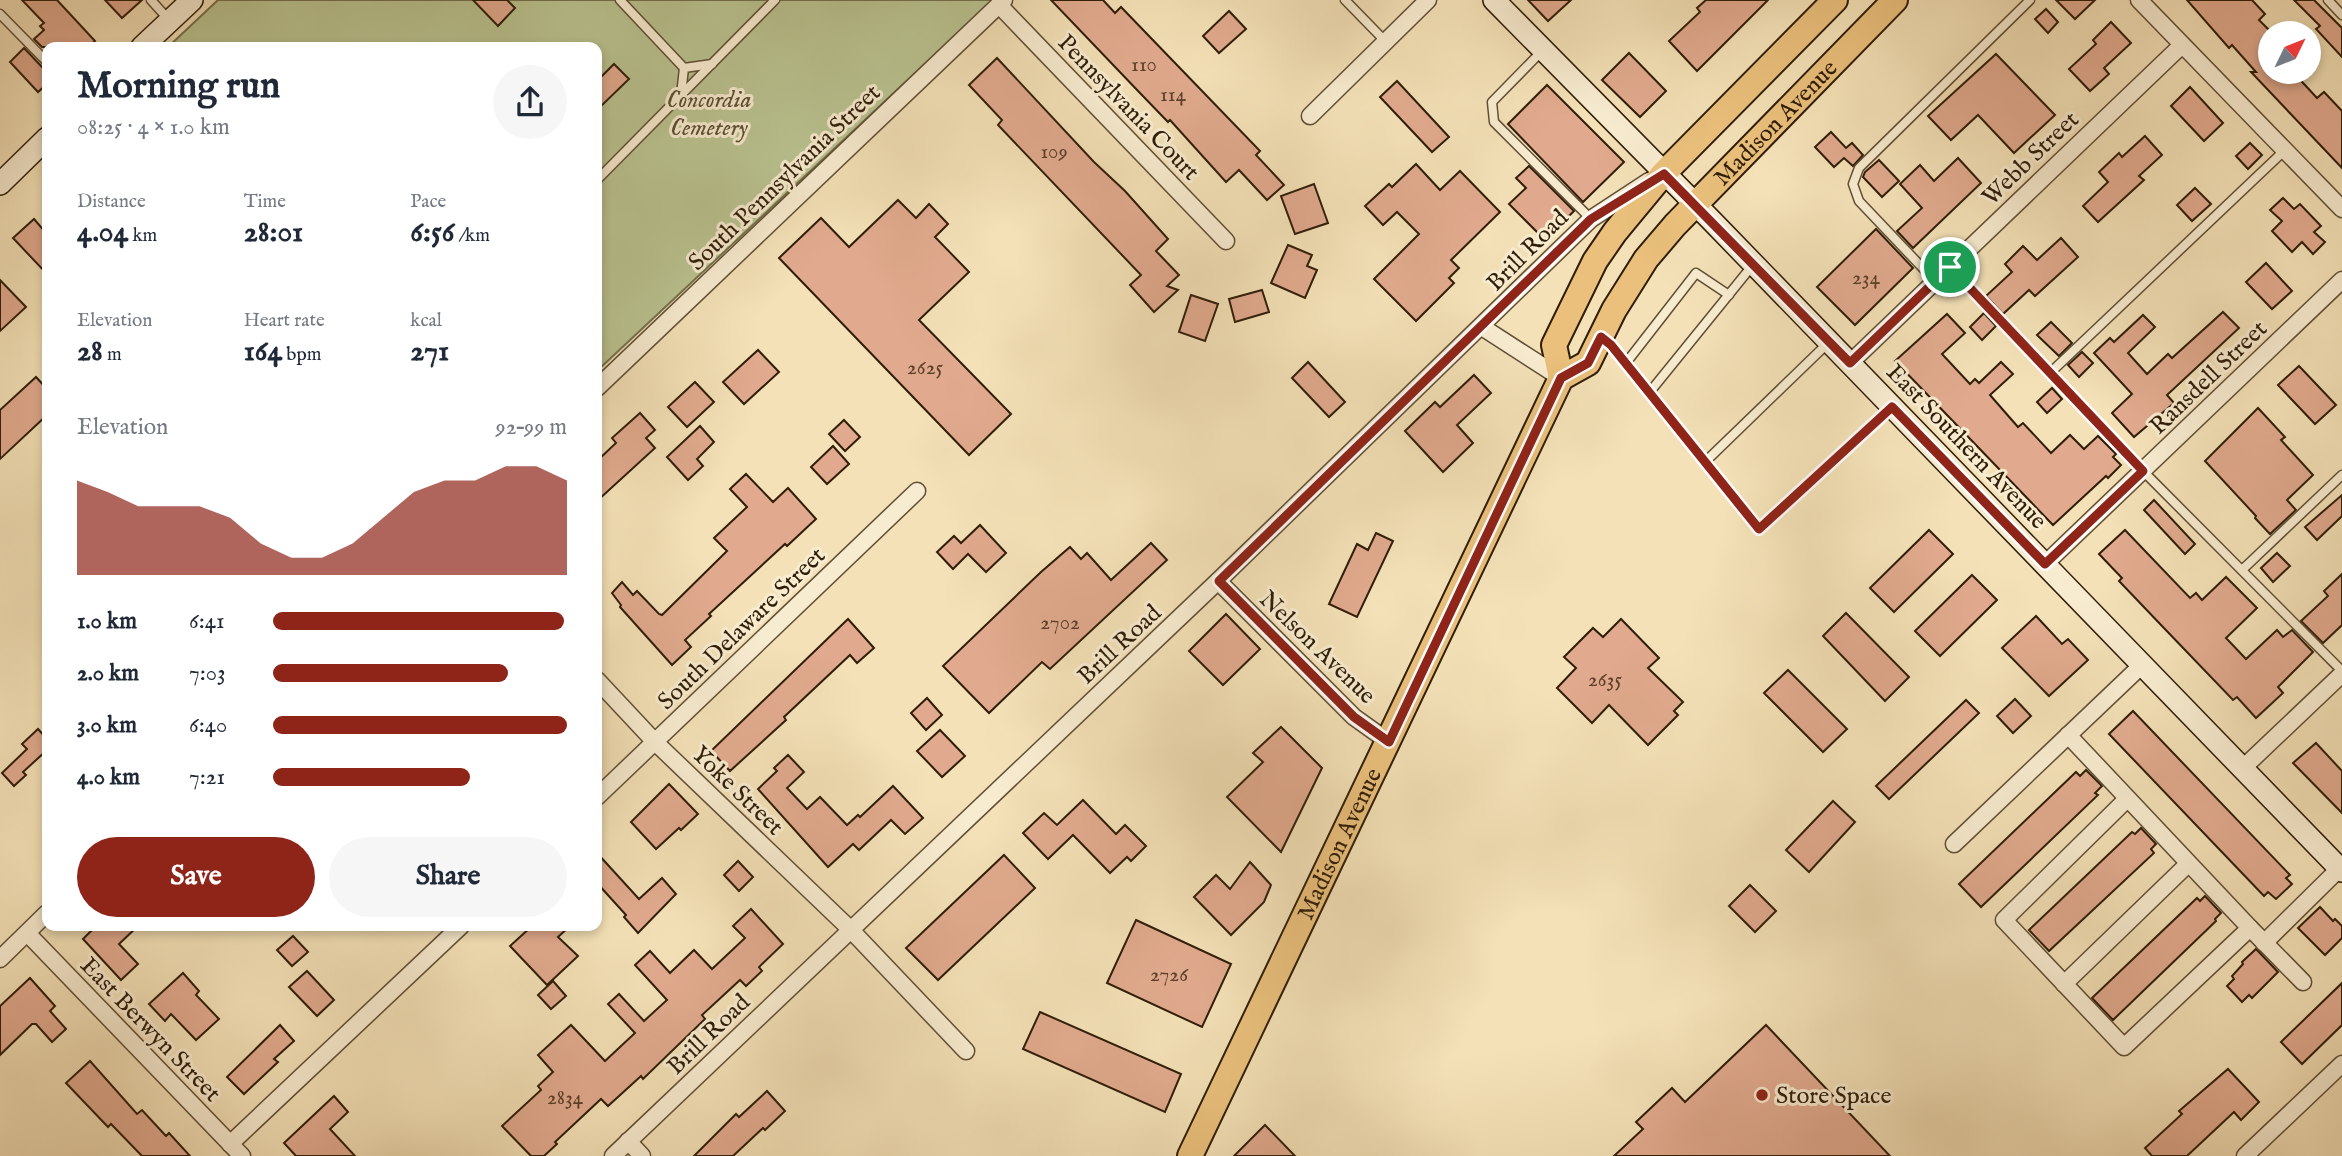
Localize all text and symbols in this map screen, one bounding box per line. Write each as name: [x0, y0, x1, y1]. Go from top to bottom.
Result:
north arrow: [2258, 21, 2320, 84]
map controls: [2258, 21, 2321, 84]
street label: Pennsylvania Court: [1050, 28, 1206, 188]
house number: 110: [1131, 52, 1157, 79]
street label: Madison Avenue: [1708, 54, 1845, 193]
text: Morning run: [77, 63, 280, 111]
button: share: [493, 65, 567, 139]
street label: South Pennsylvania Street: [682, 78, 888, 278]
house number: 114: [1160, 82, 1187, 109]
park label: Concordia Cemetery: [667, 85, 751, 144]
street label: Webb Street: [1976, 105, 2086, 213]
text: 08:25 · 4 × 1.0 km: [77, 113, 230, 142]
house number: 109: [1040, 139, 1068, 166]
text: Distance: [77, 190, 146, 214]
text: Time: [244, 190, 286, 214]
text: Pace: [410, 190, 446, 214]
street label: Brill Road: [1480, 203, 1576, 299]
text: 4.04: [77, 214, 128, 252]
text: 28:01: [244, 214, 303, 252]
text: 6:56: [410, 214, 454, 252]
text: km: [128, 224, 157, 248]
text: /km: [454, 224, 490, 248]
pin: [1920, 237, 1980, 297]
icon: arrive: [1931, 248, 1969, 286]
house number: 234: [1852, 265, 1881, 292]
text: Elevation: [77, 309, 152, 333]
text: Heart rate: [244, 309, 325, 333]
text: kcal: [410, 309, 442, 333]
street label: Ransdell Street: [2144, 314, 2274, 442]
text: 28: [77, 333, 103, 371]
text: 164: [244, 333, 282, 371]
text: 271: [410, 333, 449, 371]
text: m: [103, 343, 122, 367]
text: bpm: [282, 343, 321, 367]
house number: 2625: [907, 355, 943, 382]
street label: East Southern Avenue: [1879, 358, 2053, 536]
text: Elevation: [77, 413, 168, 442]
text: 92–99 m: [496, 413, 567, 442]
street label: South Delaware Street: [652, 541, 833, 717]
street label: Nelson Avenue: [1252, 585, 1382, 711]
street label: Brill Road: [1072, 598, 1169, 692]
text: 1.0 km: [77, 607, 137, 636]
text: 6:41: [189, 607, 225, 636]
house number: 2702: [1040, 610, 1080, 637]
text: 2.0 km: [77, 659, 139, 688]
text: 7:03: [189, 659, 226, 688]
house number: 2635: [1588, 667, 1622, 694]
text: 3.0 km: [77, 711, 137, 740]
text: 6:40: [189, 711, 227, 740]
street label: Yoke Street: [684, 740, 790, 843]
text: 4.0 km: [77, 763, 140, 792]
text: 7:21: [189, 763, 225, 792]
street label: Madison Avenue: [1291, 763, 1390, 925]
button: Save: [77, 837, 315, 917]
button: Share: [329, 837, 567, 917]
street label: East Berwyn Street: [73, 951, 227, 1109]
house number: 2726: [1150, 962, 1189, 989]
street label: Brill Road: [661, 988, 757, 1082]
place label: Store Space: [1776, 1081, 1891, 1112]
house number: 2834: [547, 1085, 584, 1112]
marker: Store Space: [1754, 1087, 1770, 1103]

